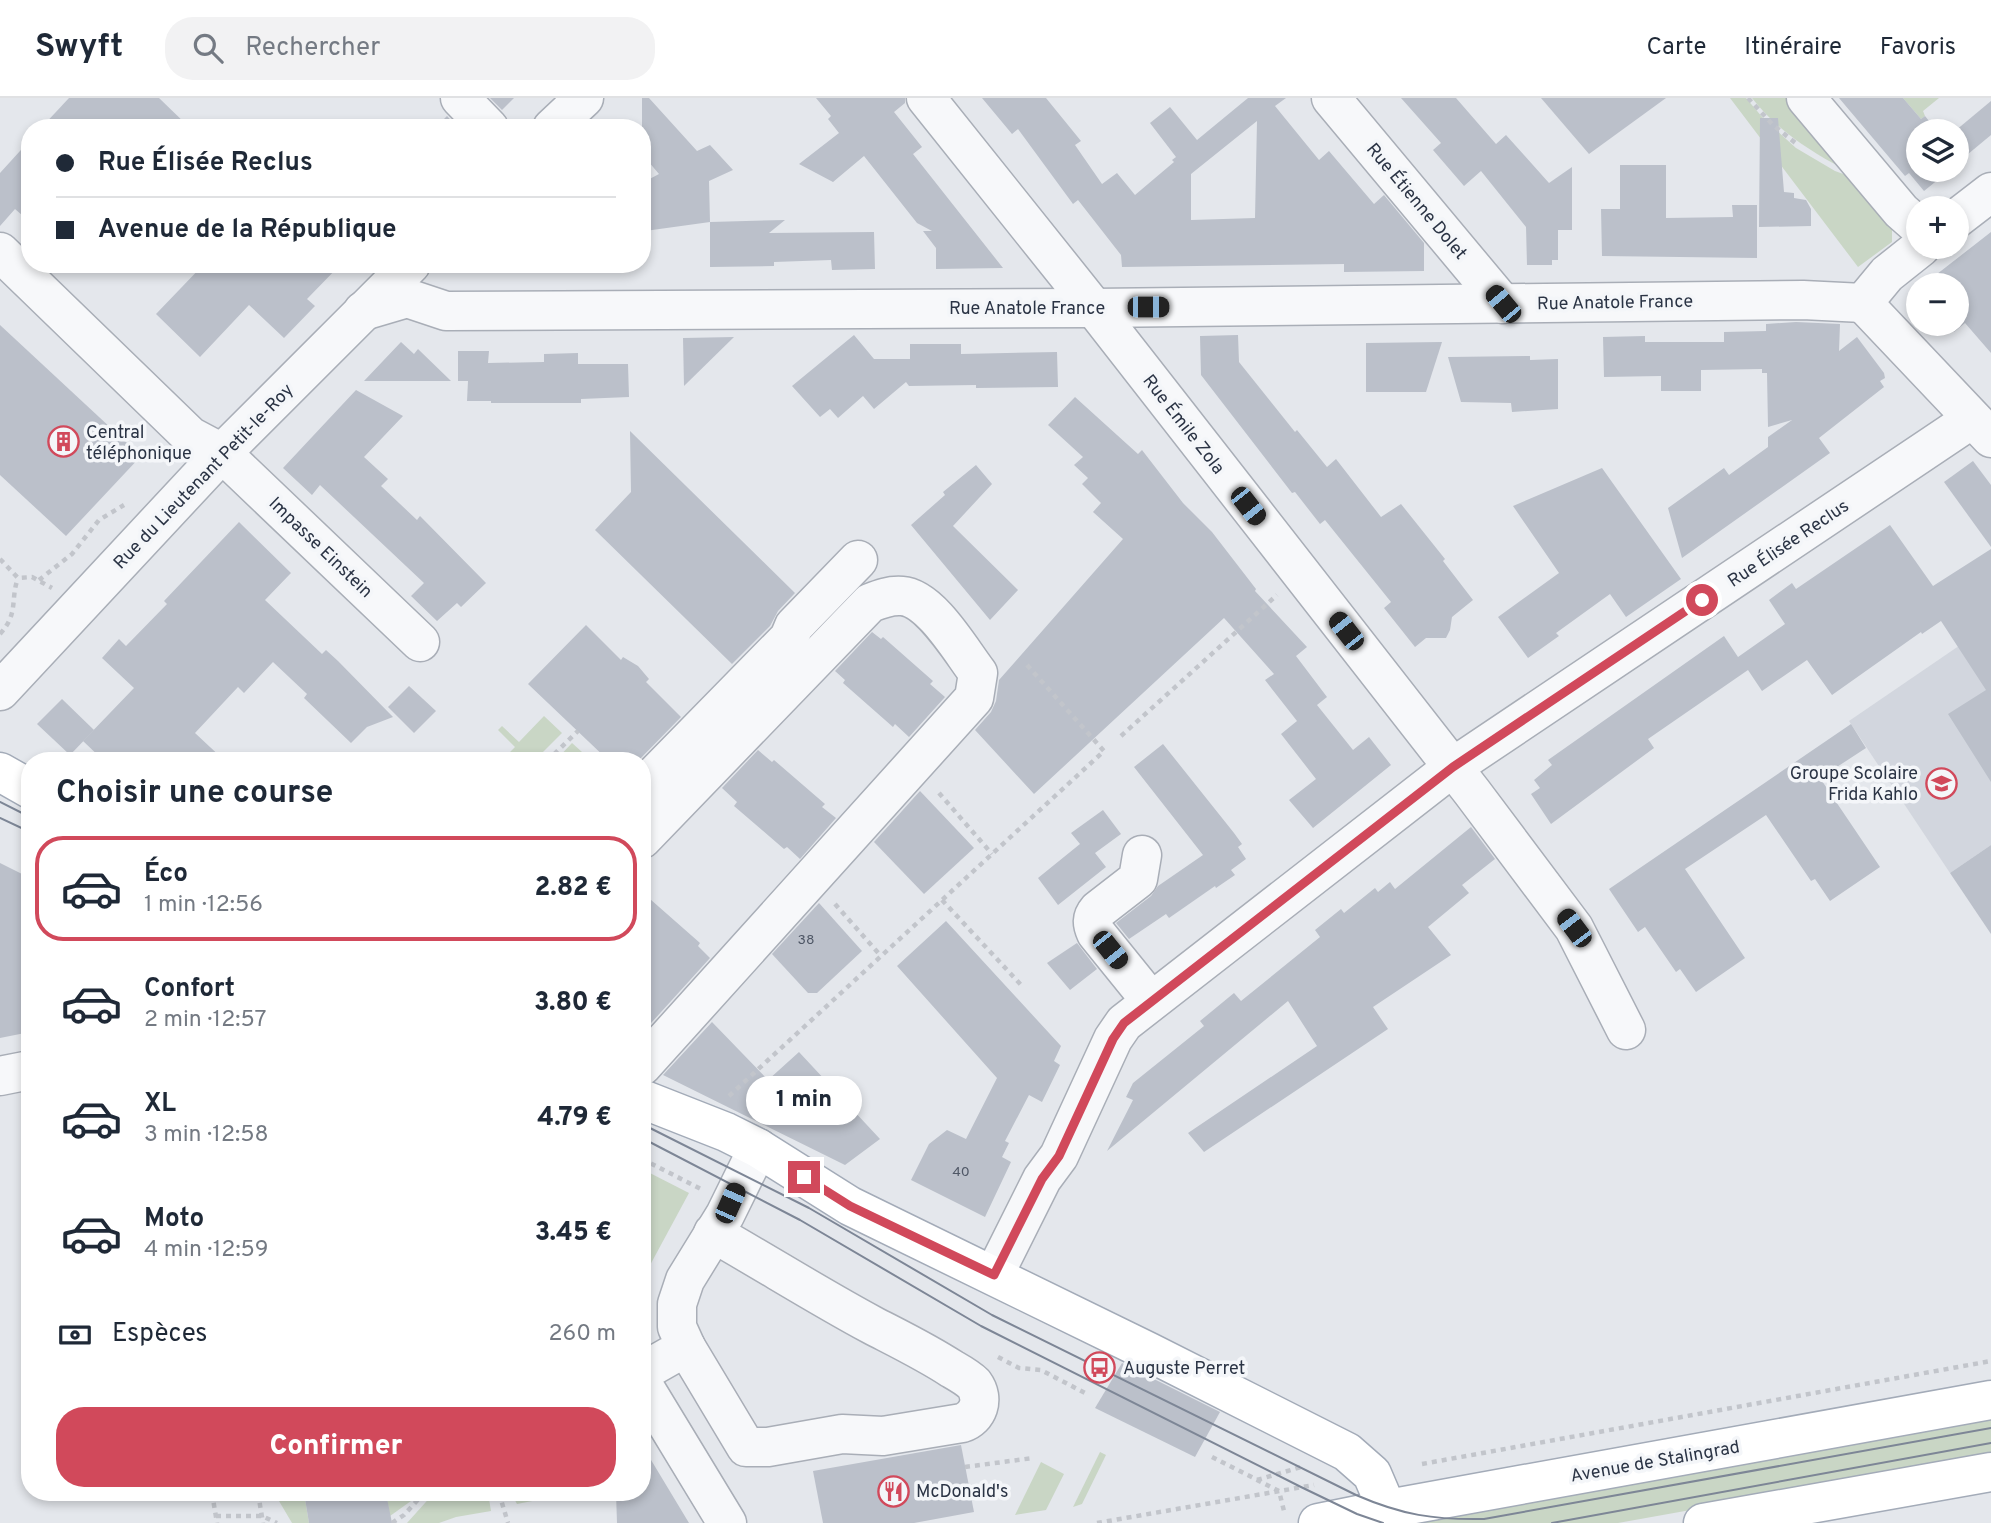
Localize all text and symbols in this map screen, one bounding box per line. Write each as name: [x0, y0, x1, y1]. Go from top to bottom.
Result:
search box: [165, 17, 655, 80]
text: Swyft: [35, 27, 123, 69]
icon: search: [189, 29, 227, 67]
text: Rechercher: [245, 32, 380, 65]
text: Carte: [1646, 33, 1706, 63]
text: Itinéraire: [1744, 33, 1842, 63]
text: Favoris: [1880, 33, 1956, 63]
map controls: [1906, 119, 1969, 336]
button: layers: [1906, 119, 1969, 182]
street label: Rue Étienne Dolet: [1360, 138, 1473, 265]
text: Rue Élisée Reclus: [98, 147, 313, 180]
button: +: [1906, 196, 1969, 259]
text: Avenue de la République: [98, 214, 397, 247]
button: −: [1906, 273, 1969, 336]
car: [1482, 281, 1525, 327]
street label: Rue Anatole France: [1537, 291, 1693, 316]
car: [1128, 297, 1170, 318]
street label: Rue Anatole France: [949, 298, 1105, 321]
street label: Rue Émile Zola: [1137, 369, 1231, 479]
street label: Rue du Lieutenant Petit-le-Roy: [109, 379, 299, 575]
place label: Central téléphonique: [86, 422, 192, 466]
building icon: Central téléphonique: [46, 425, 80, 459]
car: [1227, 483, 1270, 529]
street label: Impasse Einstein: [263, 493, 377, 604]
street label: Rue Élisée Reclus: [1723, 494, 1854, 593]
route start: [1686, 584, 1718, 616]
car: [1325, 608, 1368, 654]
place label: Groupe Scolaire Frida Kahlo: [1790, 763, 1918, 807]
school or university icon: Groupe Scolaire Frida Kahlo: [1924, 766, 1958, 800]
text: Choisir une course: [56, 774, 333, 814]
icon: car: [60, 857, 123, 920]
text: Éco: [144, 858, 188, 891]
text: 2.82 €: [534, 872, 612, 905]
text: 1 min · 12:56: [144, 891, 263, 920]
car: [1553, 905, 1596, 951]
car: [1089, 927, 1132, 973]
house number: 38: [798, 932, 814, 949]
icon: car: [60, 972, 123, 1035]
text: Confort: [144, 973, 235, 1006]
text: 3.80 €: [534, 987, 612, 1020]
text: 2 min · 12:57: [144, 1006, 266, 1035]
callout: 1 min: [746, 1076, 862, 1124]
text: 1 min: [776, 1086, 832, 1115]
icon: car: [60, 1087, 123, 1150]
text: XL: [144, 1088, 176, 1121]
text: 4.79 €: [537, 1102, 612, 1135]
text: 3 min · 12:58: [144, 1121, 269, 1150]
route end: [788, 1161, 820, 1193]
house number: 40: [952, 1164, 970, 1181]
car: [712, 1180, 749, 1226]
icon: car: [60, 1202, 123, 1265]
text: Moto: [144, 1203, 204, 1236]
text: 3.45 €: [535, 1217, 612, 1250]
text: 4 min · 12:59: [144, 1236, 268, 1265]
icon: cash: [56, 1316, 94, 1354]
text: Espèces: [112, 1318, 208, 1351]
text: 260 m: [549, 1320, 616, 1349]
bus stop icon: Auguste Perret: [1083, 1351, 1117, 1385]
place label: Auguste Perret: [1123, 1358, 1245, 1381]
button: Confirmer: [56, 1407, 616, 1487]
street label: Avenue de Stalingrad: [1569, 1436, 1742, 1489]
restaurant icon: McDonald's: [876, 1474, 910, 1508]
place label: McDonald's: [916, 1481, 1008, 1504]

